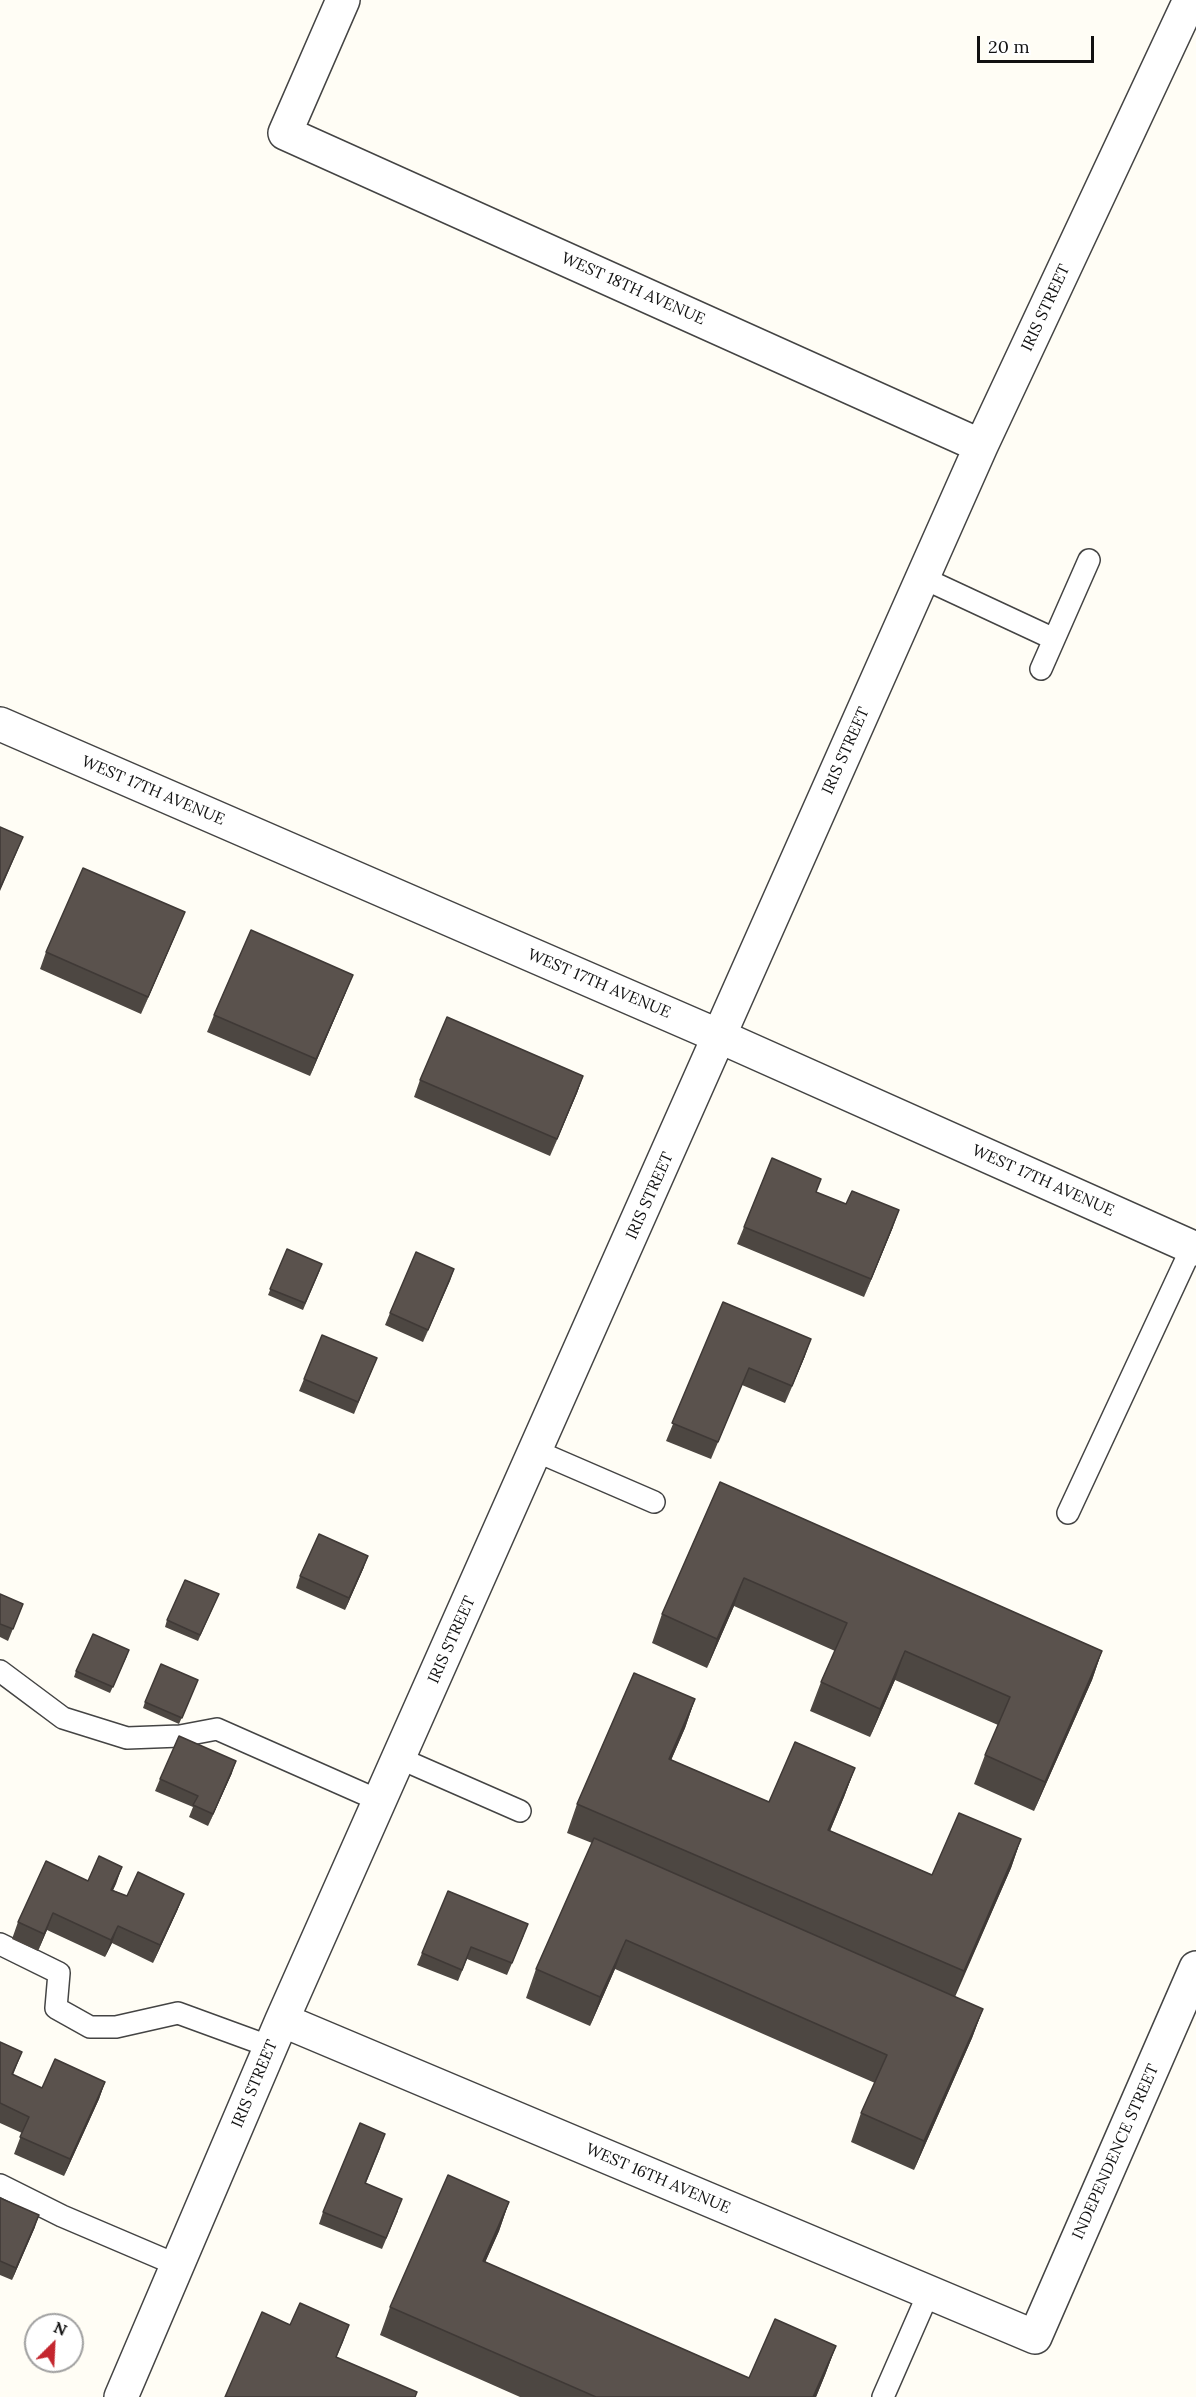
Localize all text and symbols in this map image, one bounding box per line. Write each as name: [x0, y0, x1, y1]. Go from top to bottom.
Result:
scale bar: [980, 24, 1097, 62]
text: 20 m: [988, 35, 1030, 58]
street label: WEST 18TH AVENUE: [558, 249, 708, 329]
street label: IRIS STREET: [1018, 262, 1074, 354]
street label: IRIS STREET: [818, 704, 874, 798]
street label: WEST 17TH AVENUE: [79, 752, 227, 830]
street label: WEST 17TH AVENUE: [525, 945, 673, 1023]
street label: WEST 17TH AVENUE: [969, 1141, 1117, 1221]
street label: IRIS STREET: [622, 1149, 678, 1243]
street label: IRIS STREET: [424, 1593, 480, 1687]
street label: IRIS STREET: [228, 2037, 282, 2131]
street label: INDEPENDENCE STREET: [1069, 2061, 1163, 2243]
street label: WEST 16TH AVENUE: [583, 2140, 733, 2218]
north arrow: [24, 2313, 84, 2373]
text: N: [51, 2317, 70, 2340]

